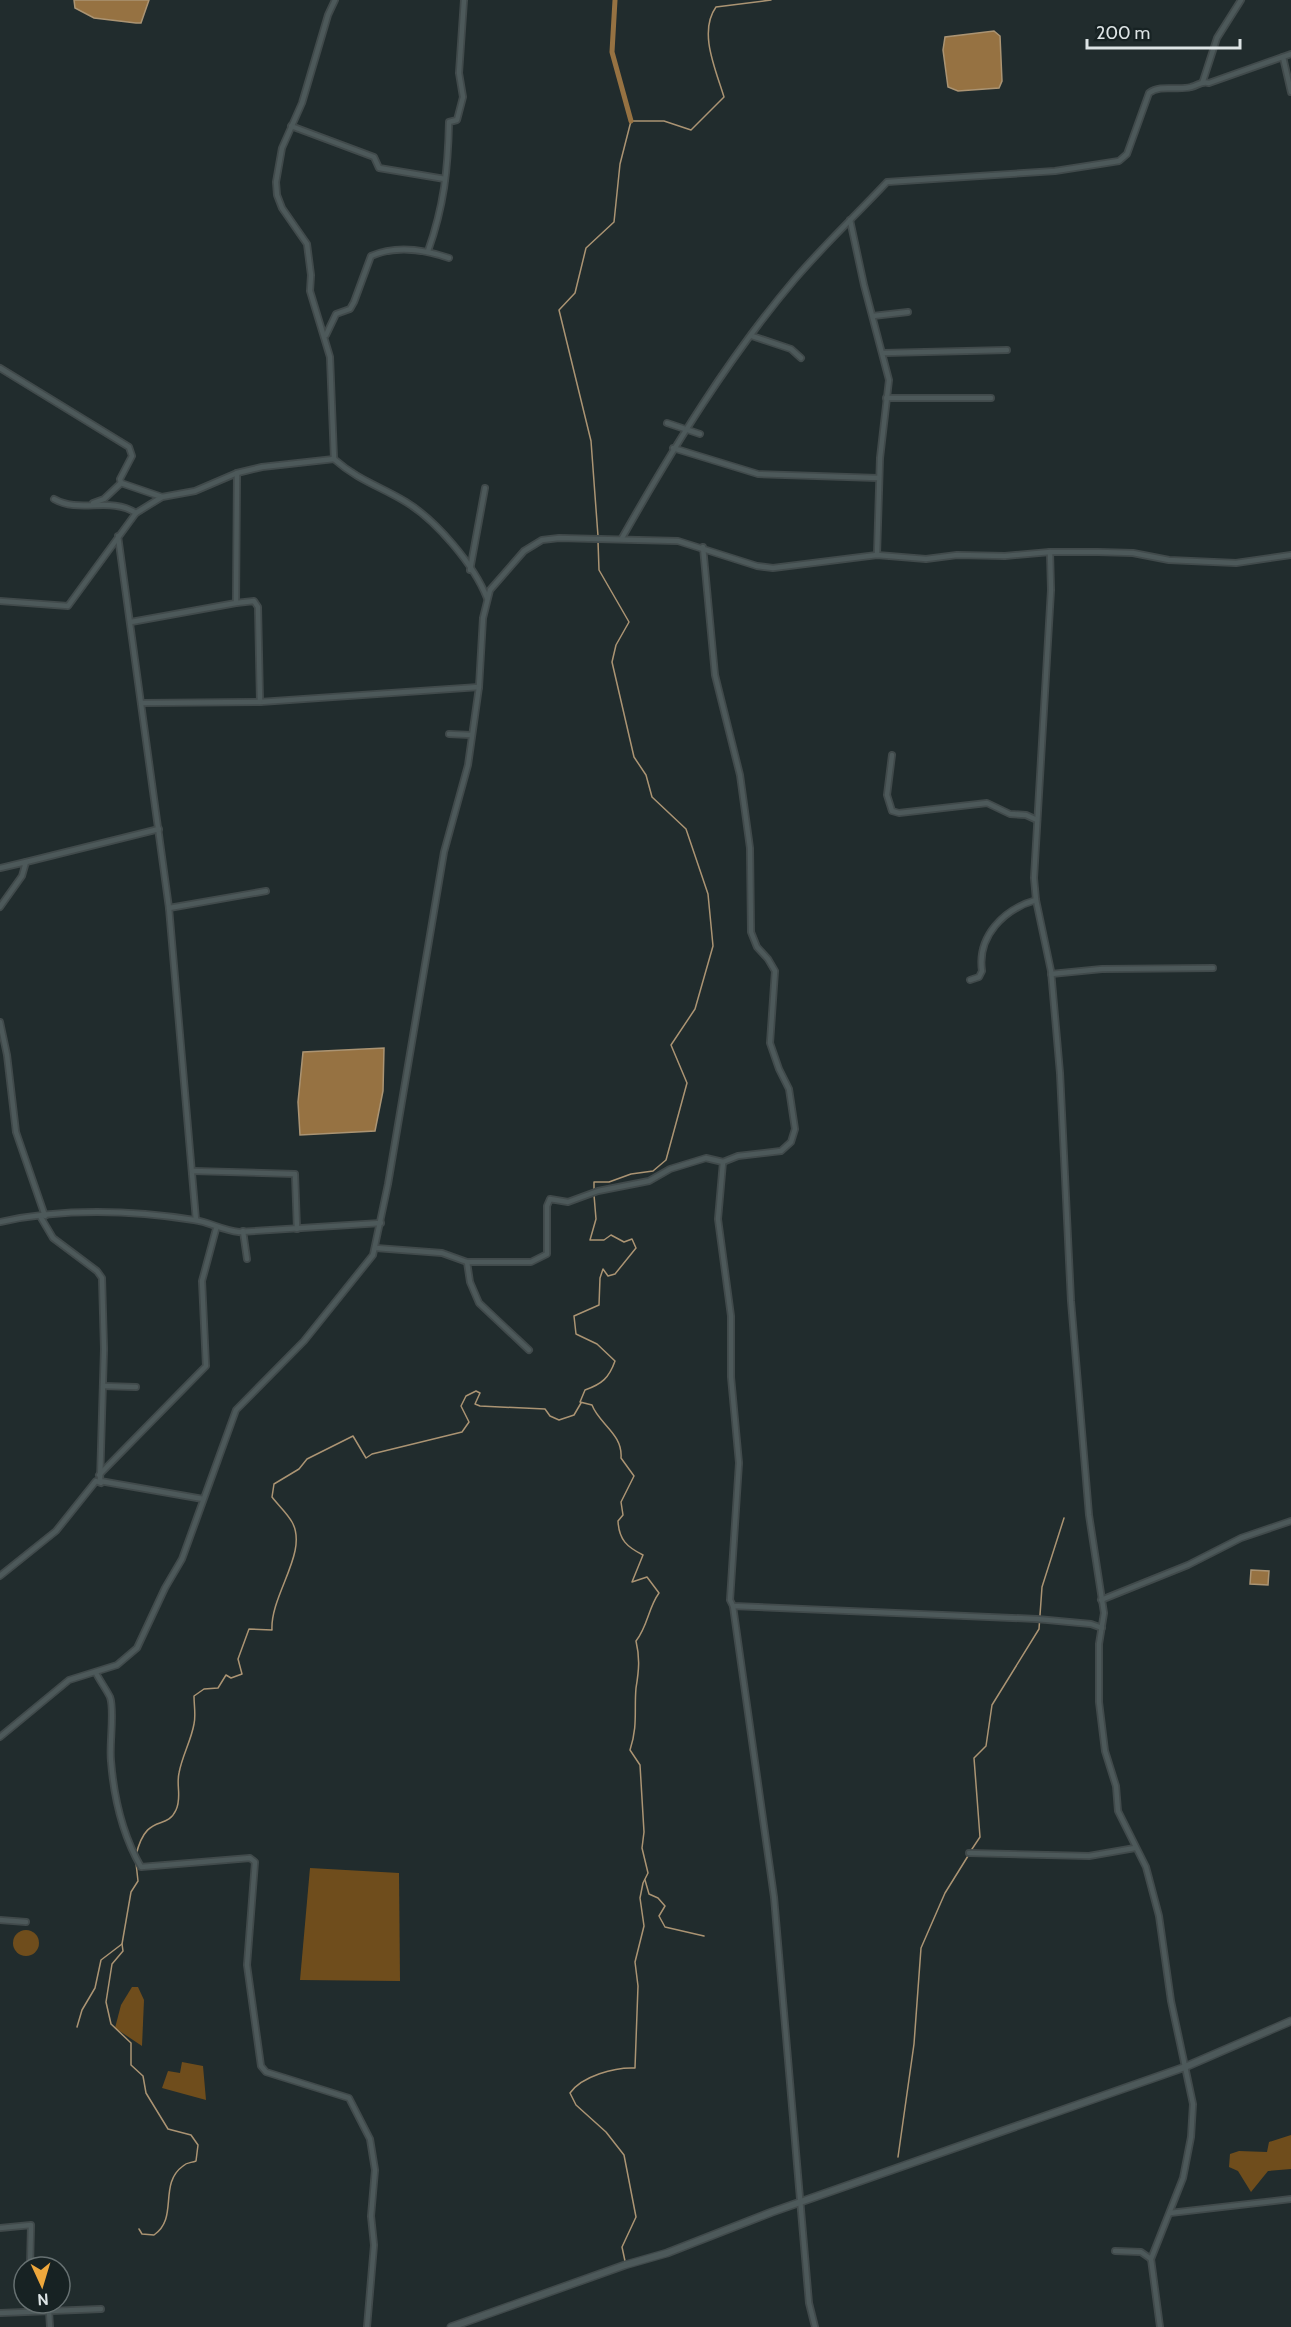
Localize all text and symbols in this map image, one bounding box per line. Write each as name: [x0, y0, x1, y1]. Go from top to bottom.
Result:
scale bar: [1087, 12, 1240, 50]
text: 200 m: [1096, 22, 1150, 44]
north arrow: [12, 2255, 72, 2315]
text: N: [37, 2290, 49, 2309]

